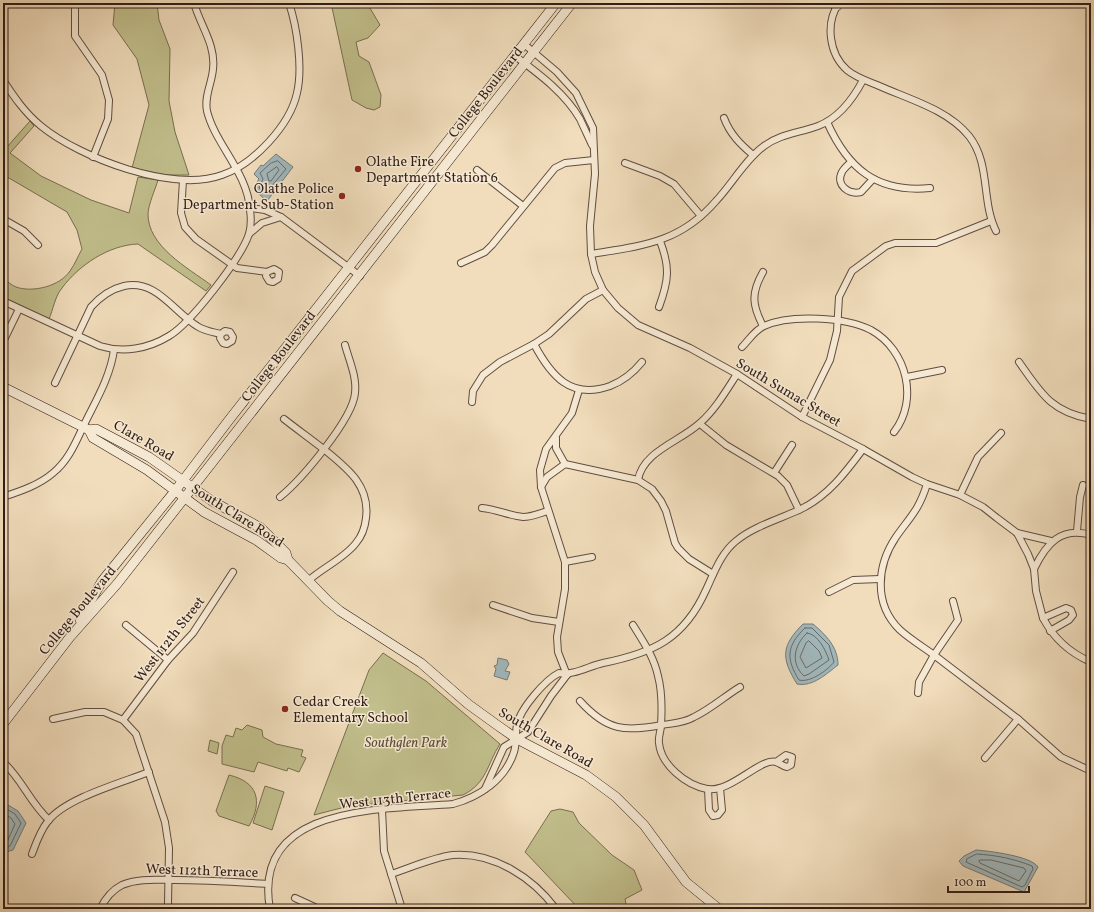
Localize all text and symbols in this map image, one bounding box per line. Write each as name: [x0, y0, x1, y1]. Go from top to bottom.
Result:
street label: College Boulevard: [445, 43, 528, 142]
place label: Olathe Fire Department Station 6: [366, 153, 498, 188]
marker: Olathe Fire Department Station 6: [353, 164, 363, 174]
place label: Olathe Police Department Sub-Station: [183, 180, 334, 215]
marker: Olathe Police Department Sub-Station: [337, 191, 347, 201]
street label: College Boulevard: [238, 307, 321, 406]
street label: South Sumac Street: [732, 354, 845, 432]
street label: Clare Road: [109, 416, 177, 466]
street label: South Clare Road: [187, 480, 287, 553]
street label: College Boulevard: [35, 562, 121, 660]
street label: West 112th Street: [131, 593, 210, 687]
place label: Cedar Creek Elementary School: [293, 693, 408, 728]
street label: South Clare Road: [494, 703, 596, 773]
marker: Cedar Creek Elementary School: [280, 704, 290, 714]
park label: Southglen Park: [365, 734, 448, 753]
street label: West 113th Terrace: [338, 784, 452, 815]
street label: West 112th Terrace: [145, 860, 259, 883]
scale bar: [948, 868, 1029, 894]
text: 100 m: [954, 875, 987, 891]

